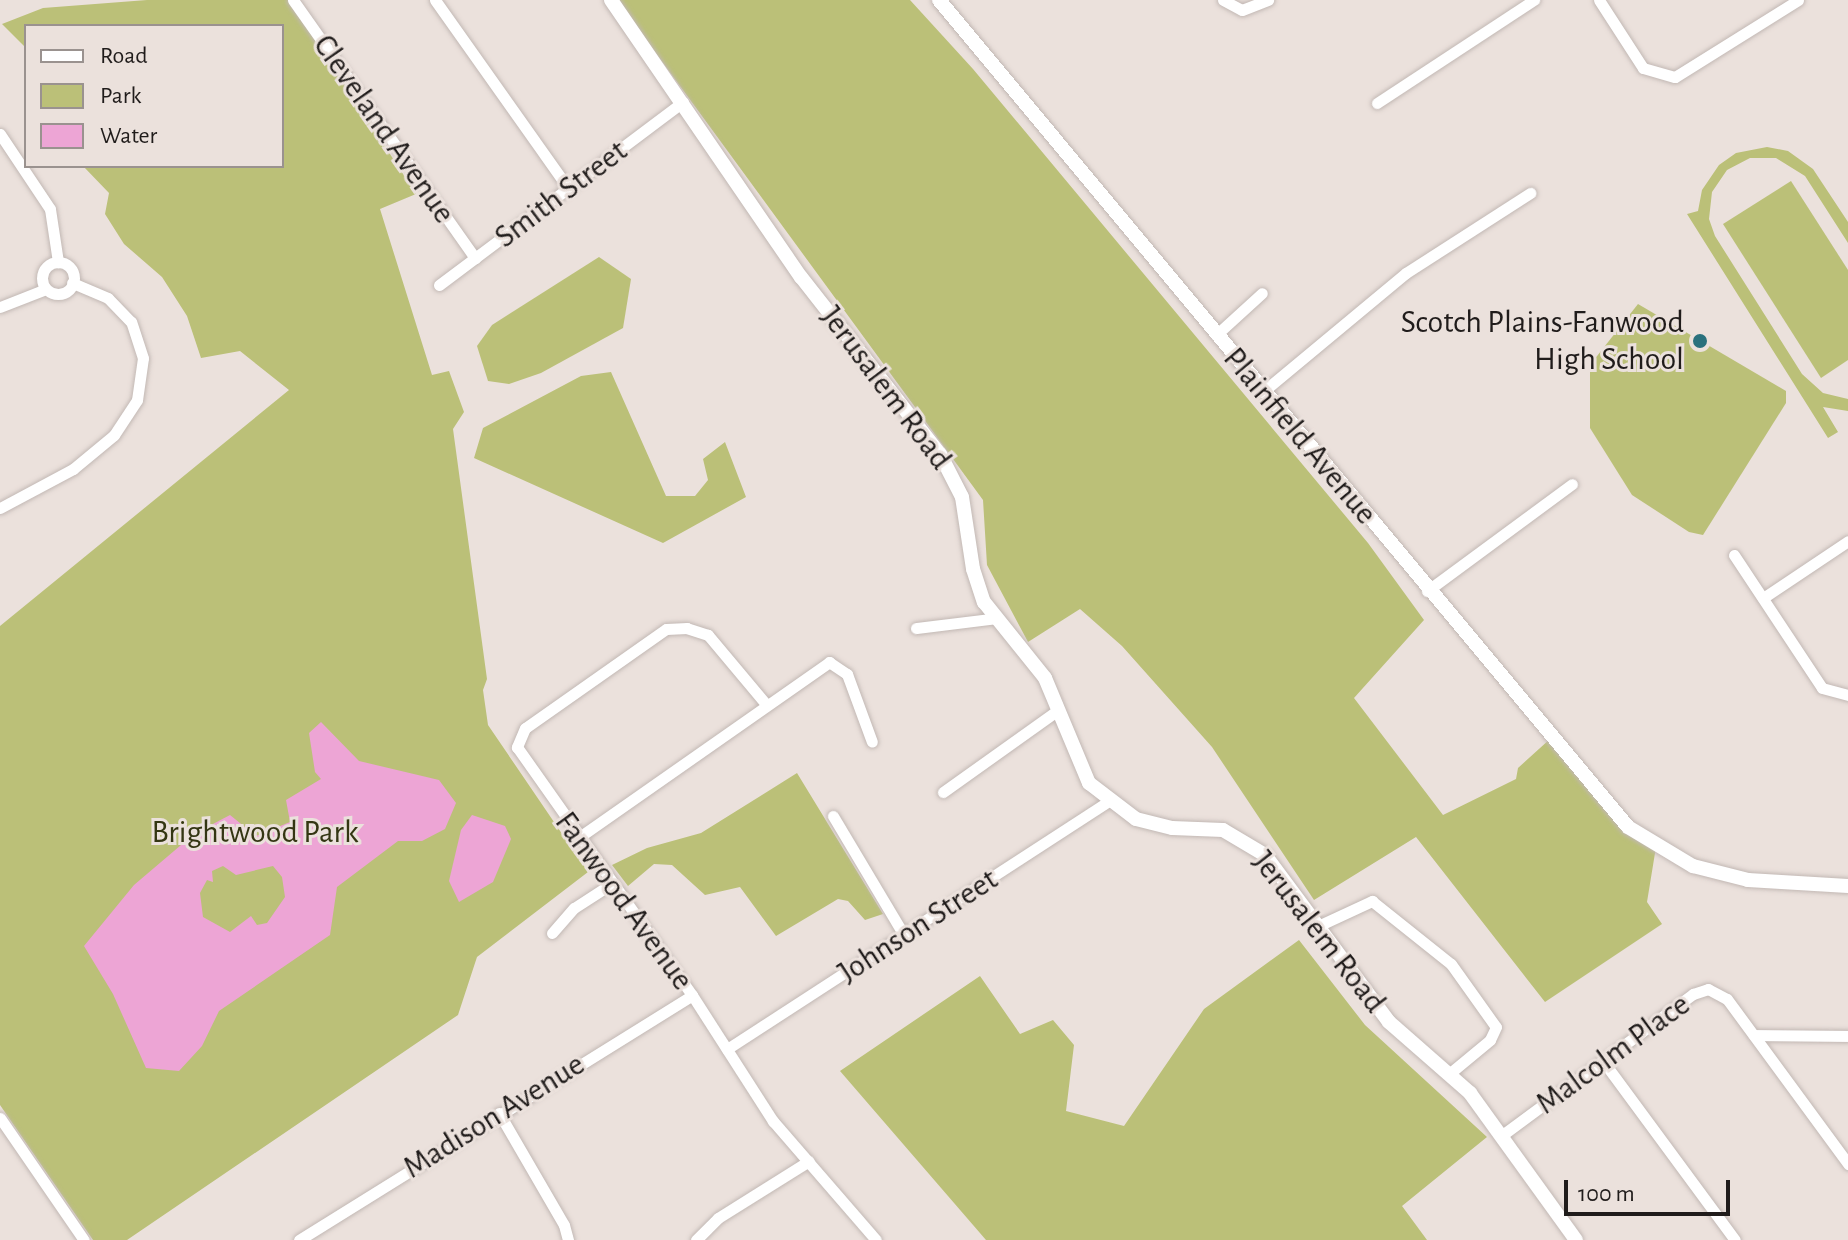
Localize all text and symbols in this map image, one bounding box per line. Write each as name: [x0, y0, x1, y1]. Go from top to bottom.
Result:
legend: [24, 24, 284, 168]
street label: Cleveland Avenue: [305, 27, 463, 231]
text: Road: [100, 44, 148, 68]
text: Park: [100, 84, 141, 108]
text: Water: [100, 124, 157, 148]
street label: Smith Street: [487, 132, 635, 256]
street label: Jerusalem Road: [812, 299, 960, 477]
place label: Scotch Plains-Fanwood High School: [1401, 304, 1684, 379]
marker: Scotch Plains-Fanwood High School: [1691, 332, 1709, 350]
street label: Plainfield Avenue: [1215, 340, 1385, 532]
street label: Fanwood Avenue: [546, 804, 702, 998]
park label: Brightwood Park: [151, 813, 359, 851]
street label: Jerusalem Road: [1244, 844, 1394, 1020]
street label: Johnson Street: [831, 860, 1005, 992]
street label: Malcolm Place: [1529, 985, 1697, 1123]
street label: Madison Avenue: [396, 1045, 592, 1187]
scale bar: [1568, 1164, 1734, 1214]
text: 100 m: [1578, 1182, 1635, 1206]

